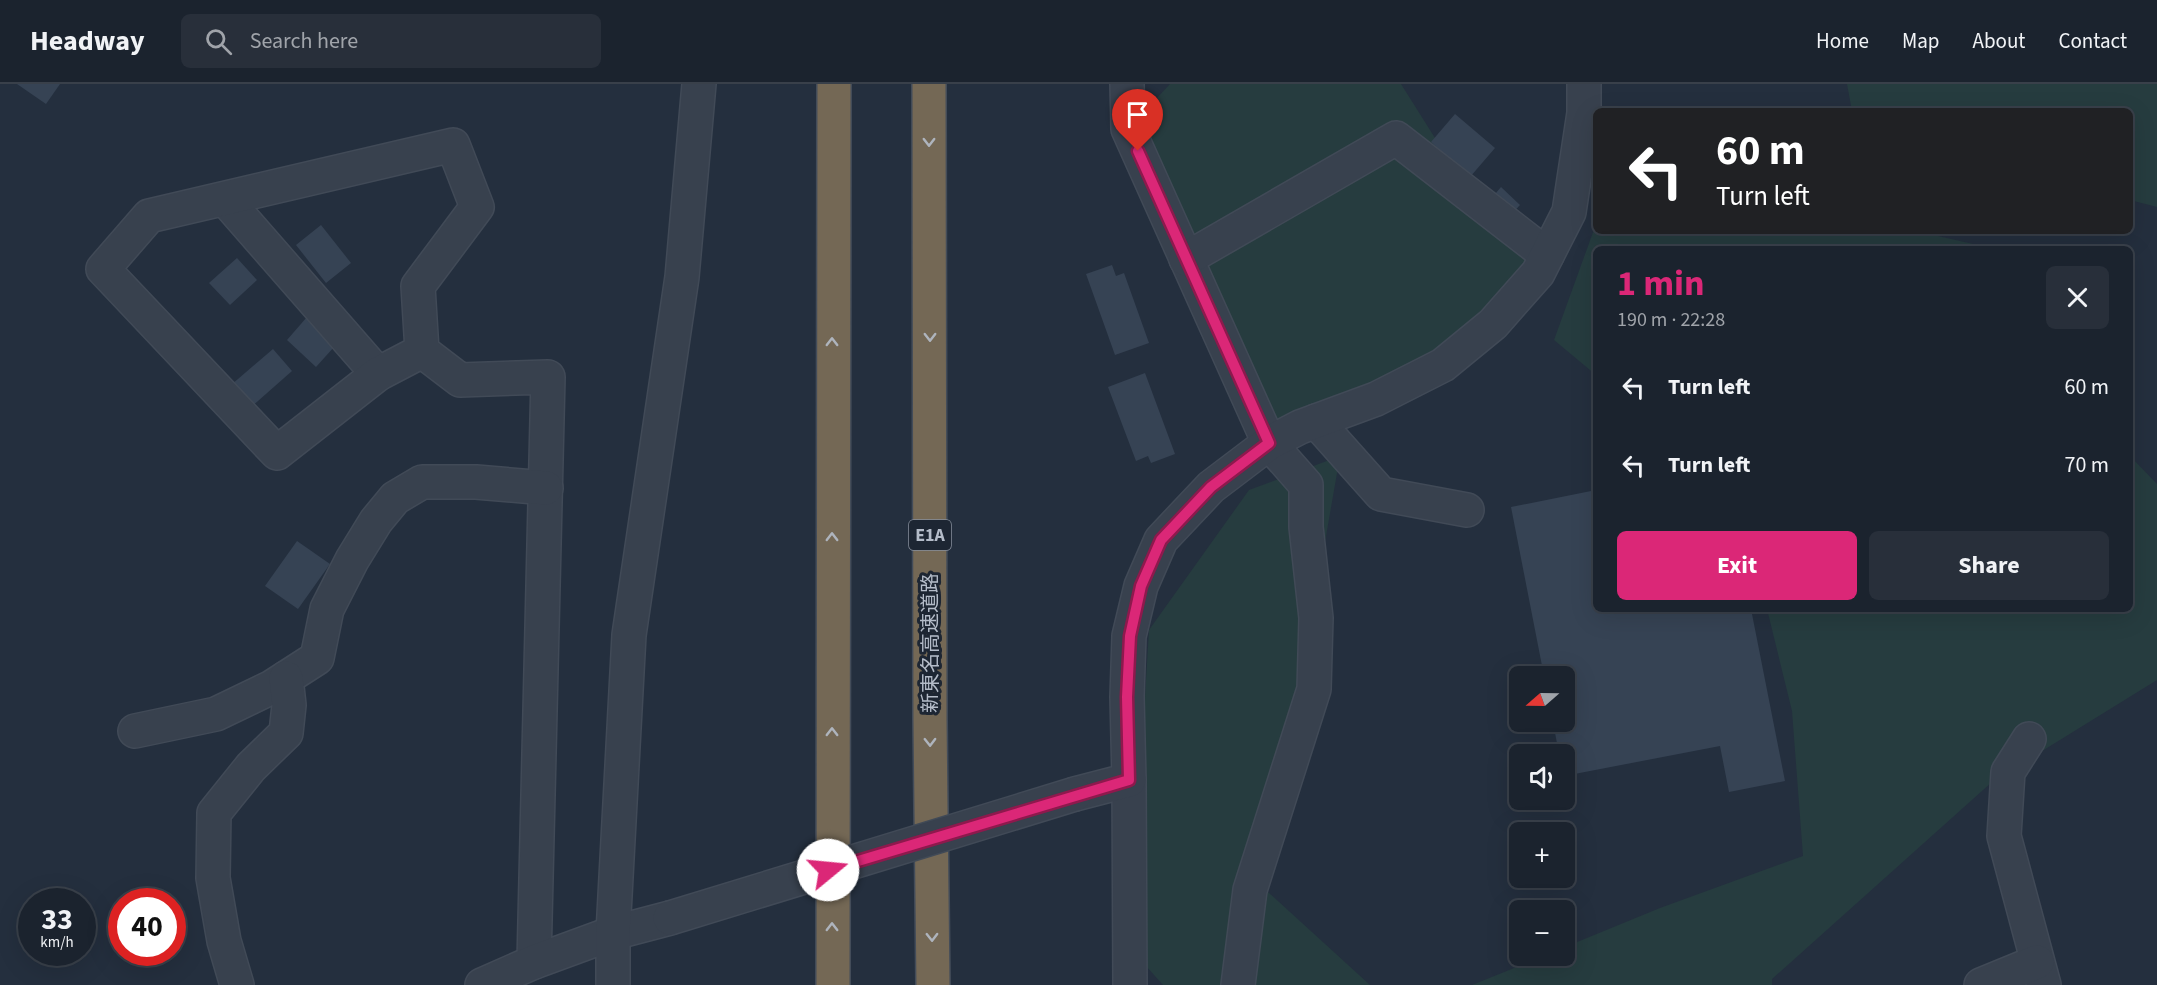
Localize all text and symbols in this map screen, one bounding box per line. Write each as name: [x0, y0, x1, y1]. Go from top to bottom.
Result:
search box: [181, 14, 601, 68]
text: Headway: [30, 21, 145, 61]
icon: search: [202, 25, 235, 58]
text: Search here: [250, 25, 358, 57]
text: Home: [1816, 26, 1869, 56]
text: Map: [1902, 26, 1940, 56]
text: About: [1973, 26, 2025, 56]
text: Contact: [2058, 26, 2127, 56]
pin: [1112, 89, 1163, 151]
icon: arrive: [1121, 98, 1154, 131]
text: 60 m: [1716, 121, 1805, 181]
icon: left: [1617, 132, 1695, 210]
one-way arrow: [923, 138, 935, 147]
text: Turn left: [1716, 177, 1810, 216]
text: 1 min: [1617, 258, 1705, 309]
button: close: [2046, 266, 2109, 329]
text: 190 m · 22:28: [1617, 306, 1725, 334]
one-way arrow: [924, 333, 936, 342]
one-way arrow: [826, 337, 838, 346]
icon: left: [1617, 371, 1650, 404]
text: Turn left: [1668, 371, 1750, 403]
text: 60 m: [2064, 371, 2109, 403]
icon: left: [1617, 449, 1650, 482]
text: Turn left: [1668, 449, 1750, 481]
text: 70 m: [2064, 449, 2109, 481]
road number: E1A: [909, 520, 951, 550]
button: Exit: [1617, 531, 1857, 600]
button: Share: [1869, 531, 2109, 600]
one-way arrow: [826, 532, 838, 541]
street label: 新東名高速道路: [917, 573, 945, 713]
north arrow: [1509, 666, 1575, 732]
map controls: [1509, 666, 1575, 966]
one-way arrow: [826, 727, 838, 736]
one-way arrow: [924, 738, 936, 747]
button: sound: [1509, 744, 1575, 810]
button: +: [1509, 822, 1575, 888]
position arrow: [796, 838, 860, 902]
speed limit sign: 40: [108, 888, 186, 966]
text: 33: [41, 898, 73, 941]
button: −: [1509, 900, 1575, 966]
one-way arrow: [826, 922, 838, 931]
text: km/h: [40, 932, 74, 953]
one-way arrow: [926, 933, 938, 942]

